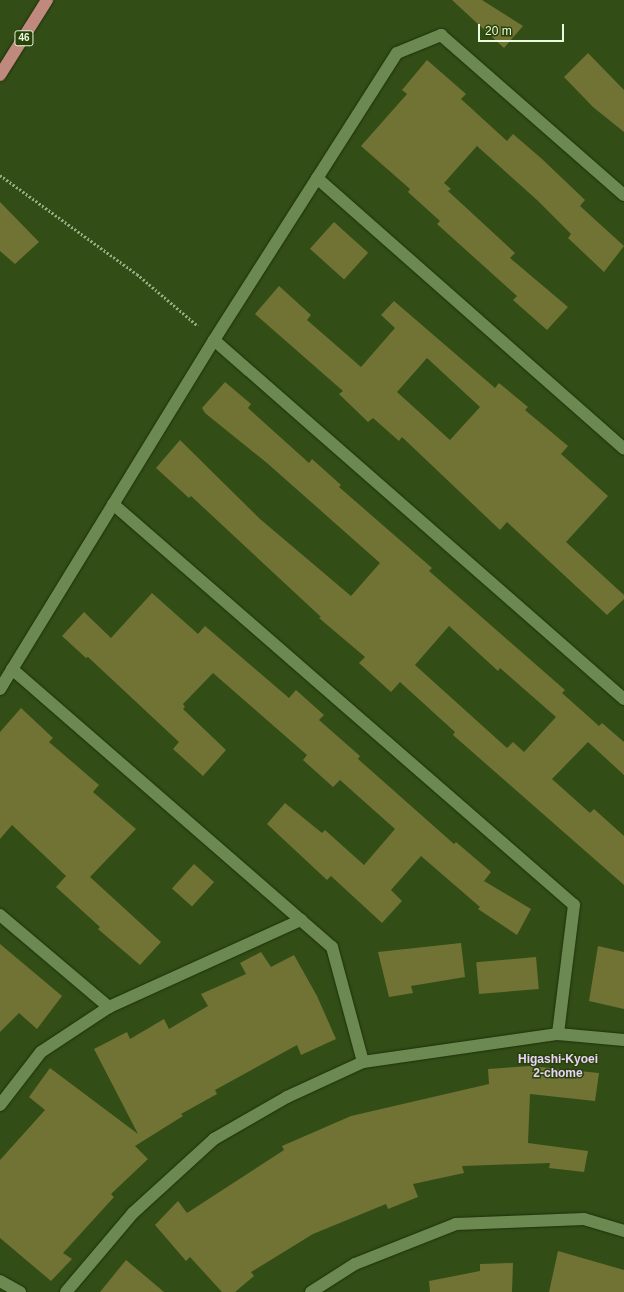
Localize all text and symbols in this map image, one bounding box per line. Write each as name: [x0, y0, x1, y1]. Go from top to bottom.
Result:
scale bar: [480, 16, 566, 42]
text: 20 m: [485, 24, 512, 38]
road number: 46: [14, 30, 34, 46]
district label: Higashi-Kyoei 2-chome: [518, 1053, 598, 1081]

